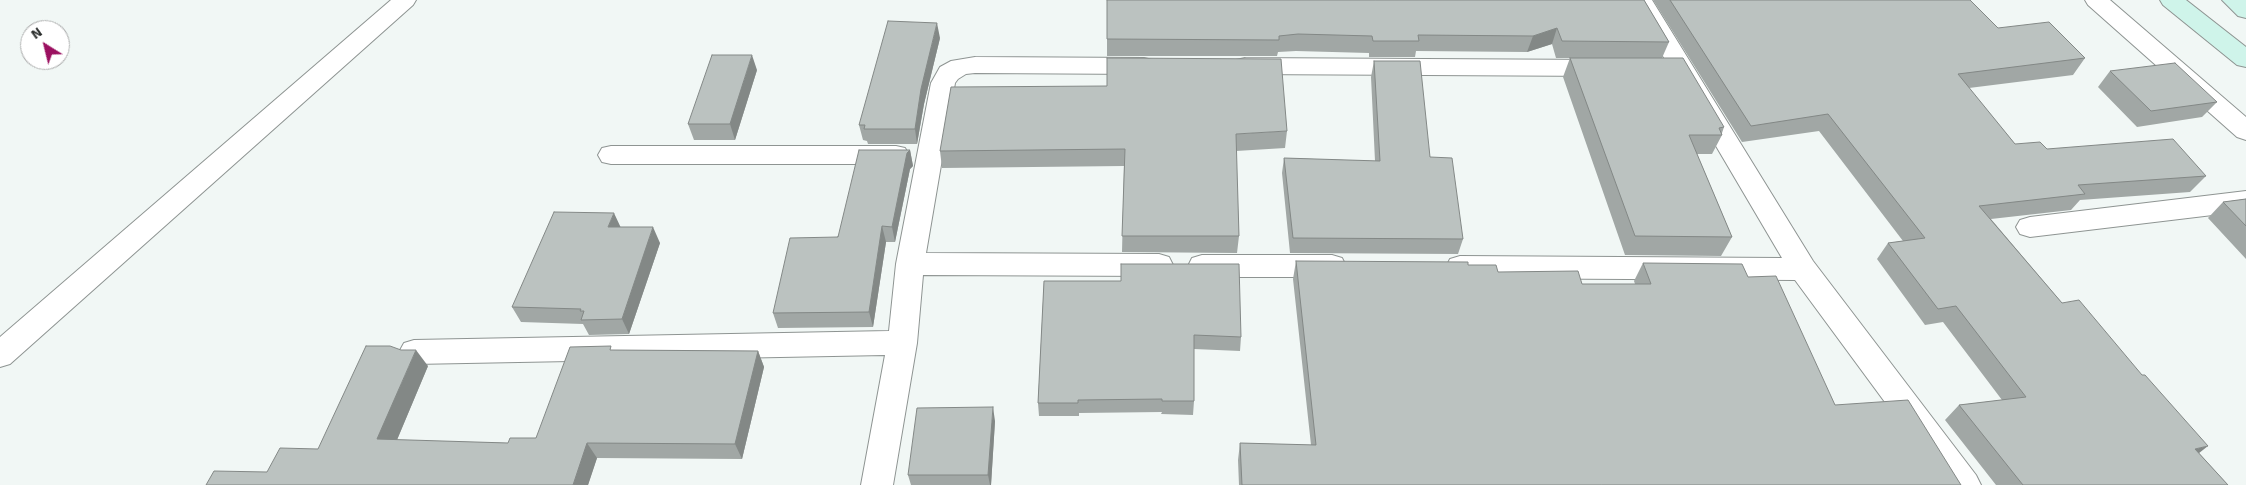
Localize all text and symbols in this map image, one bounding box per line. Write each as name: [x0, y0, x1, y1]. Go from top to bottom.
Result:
north arrow: [20, 20, 70, 70]
text: N: [28, 24, 45, 43]

